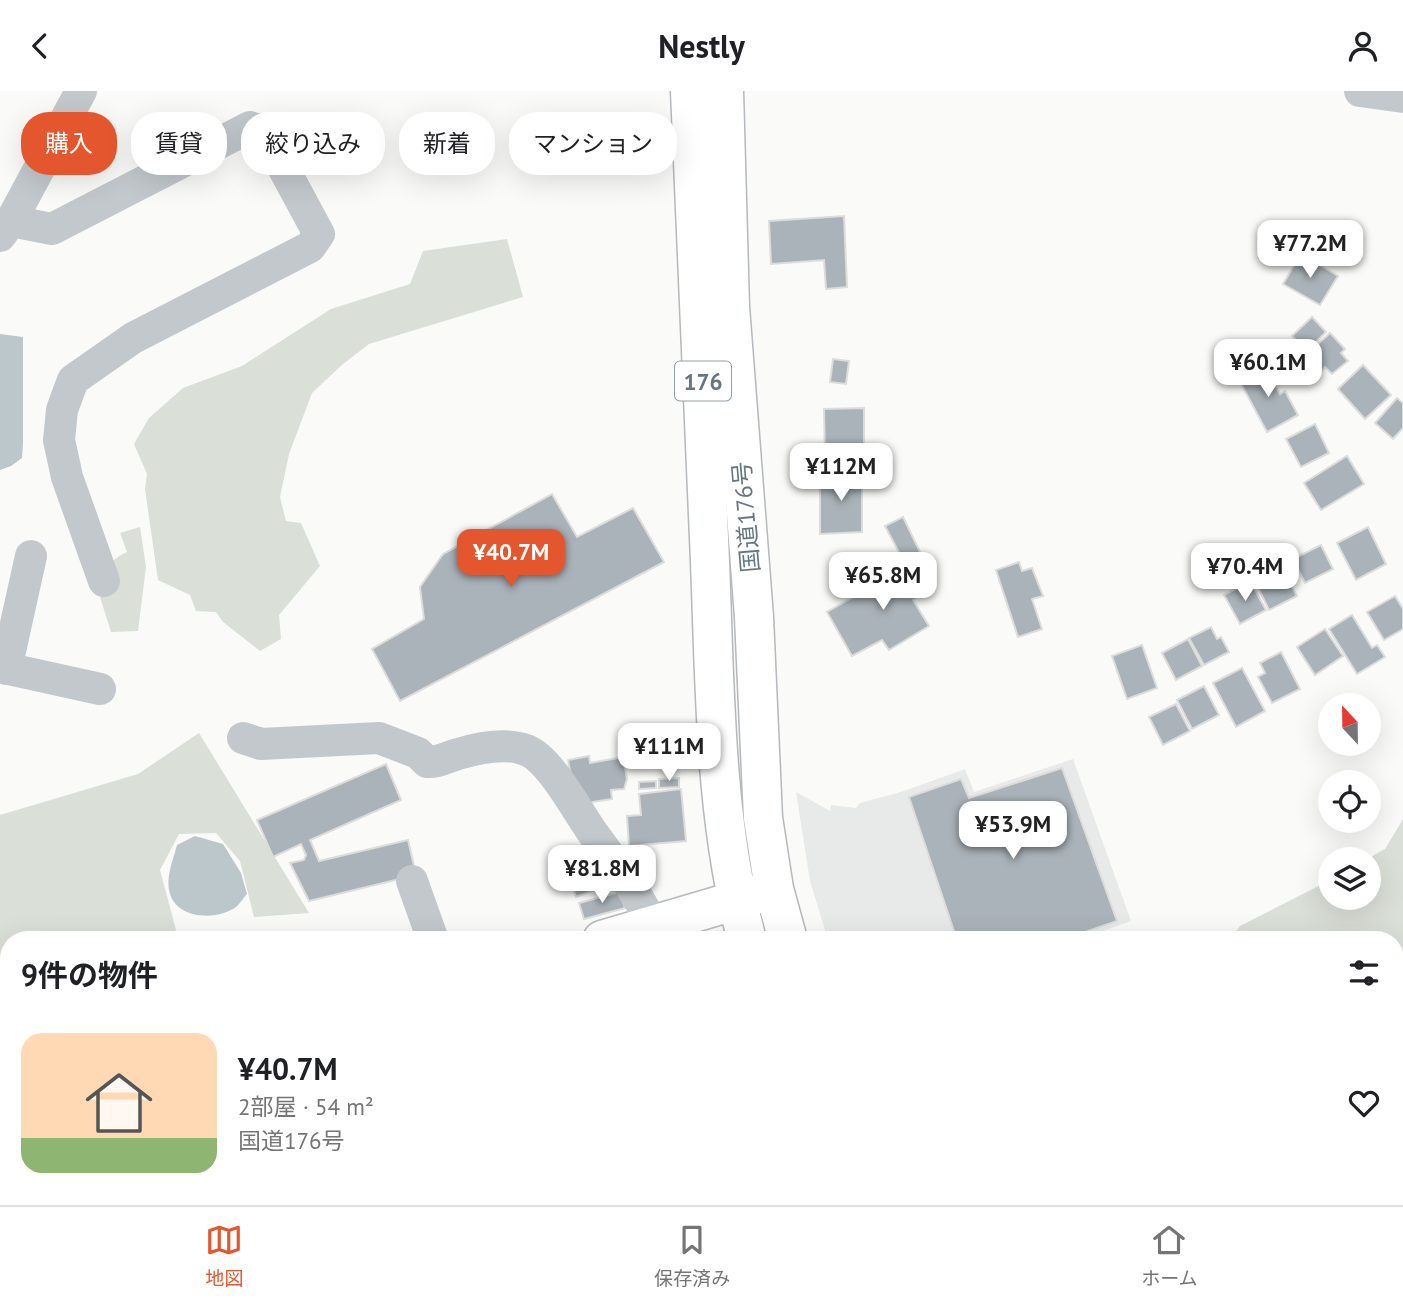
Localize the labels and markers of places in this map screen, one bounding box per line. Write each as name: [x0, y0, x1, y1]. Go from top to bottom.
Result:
pin: ¥77.2M: [1253, 221, 1367, 280]
pin: ¥60.1M: [1211, 339, 1325, 399]
pin: ¥112M: [792, 443, 890, 503]
pin: ¥40.7M: [454, 529, 568, 589]
pin: ¥70.4M: [1188, 543, 1302, 603]
pin: ¥65.8M: [826, 553, 940, 612]
pin: ¥111M: [620, 723, 718, 783]
pin: ¥53.9M: [956, 801, 1070, 861]
pin: ¥81.8M: [545, 845, 659, 905]

